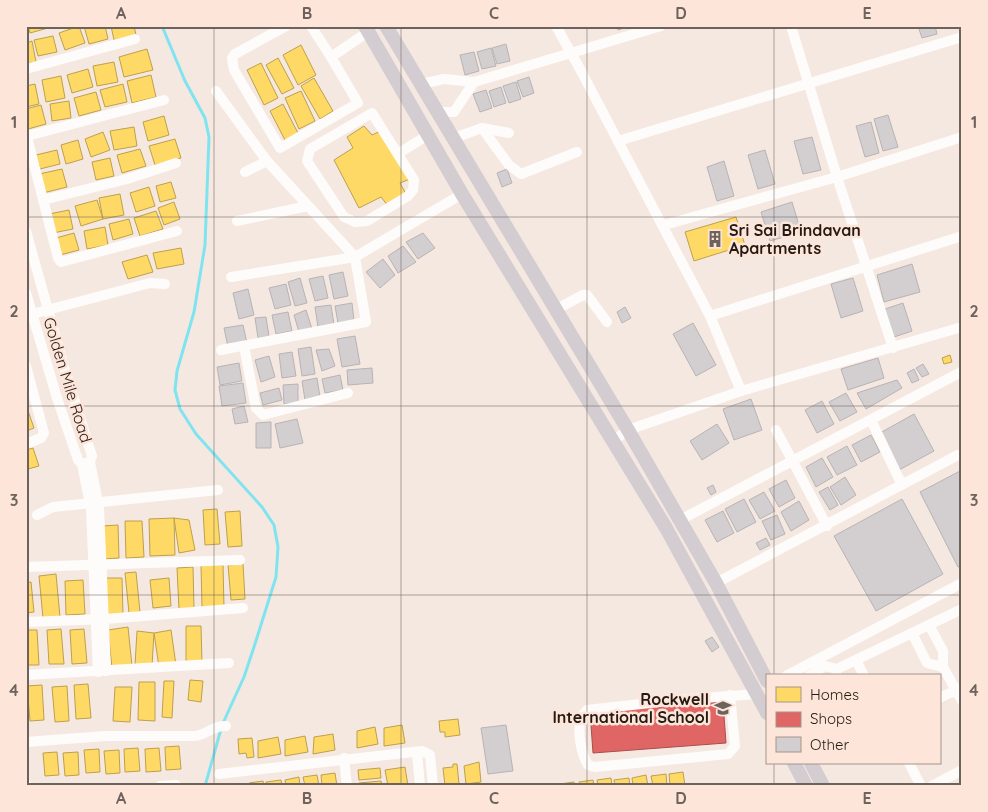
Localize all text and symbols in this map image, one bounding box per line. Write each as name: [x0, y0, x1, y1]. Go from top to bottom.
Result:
text: A: [116, 3, 127, 23]
text: B: [302, 3, 312, 23]
text: C: [489, 3, 499, 23]
text: D: [675, 3, 687, 23]
text: E: [862, 3, 872, 23]
text: 1: [11, 112, 17, 132]
text: 1: [971, 112, 977, 132]
place label: Sri Sai Brindavan Apartments: [729, 220, 861, 258]
building icon: Sri Sai Brindavan Apartments: [705, 229, 725, 249]
text: 2: [9, 301, 19, 321]
text: 2: [969, 301, 979, 321]
street label: Golden Mile Road: [39, 315, 97, 445]
text: 3: [10, 490, 18, 510]
text: 3: [970, 490, 978, 510]
legend: [766, 674, 940, 764]
text: 4: [9, 680, 19, 700]
text: 4: [969, 680, 979, 700]
text: Homes: [810, 685, 859, 704]
place label: Rockwell International School: [552, 689, 709, 727]
school or university icon: Rockwell International School: [713, 698, 733, 718]
text: Shops: [810, 709, 852, 728]
text: Other: [810, 735, 850, 754]
text: A: [116, 788, 127, 808]
text: B: [302, 788, 312, 808]
text: C: [489, 788, 499, 808]
text: D: [675, 788, 687, 808]
text: E: [862, 788, 872, 808]

